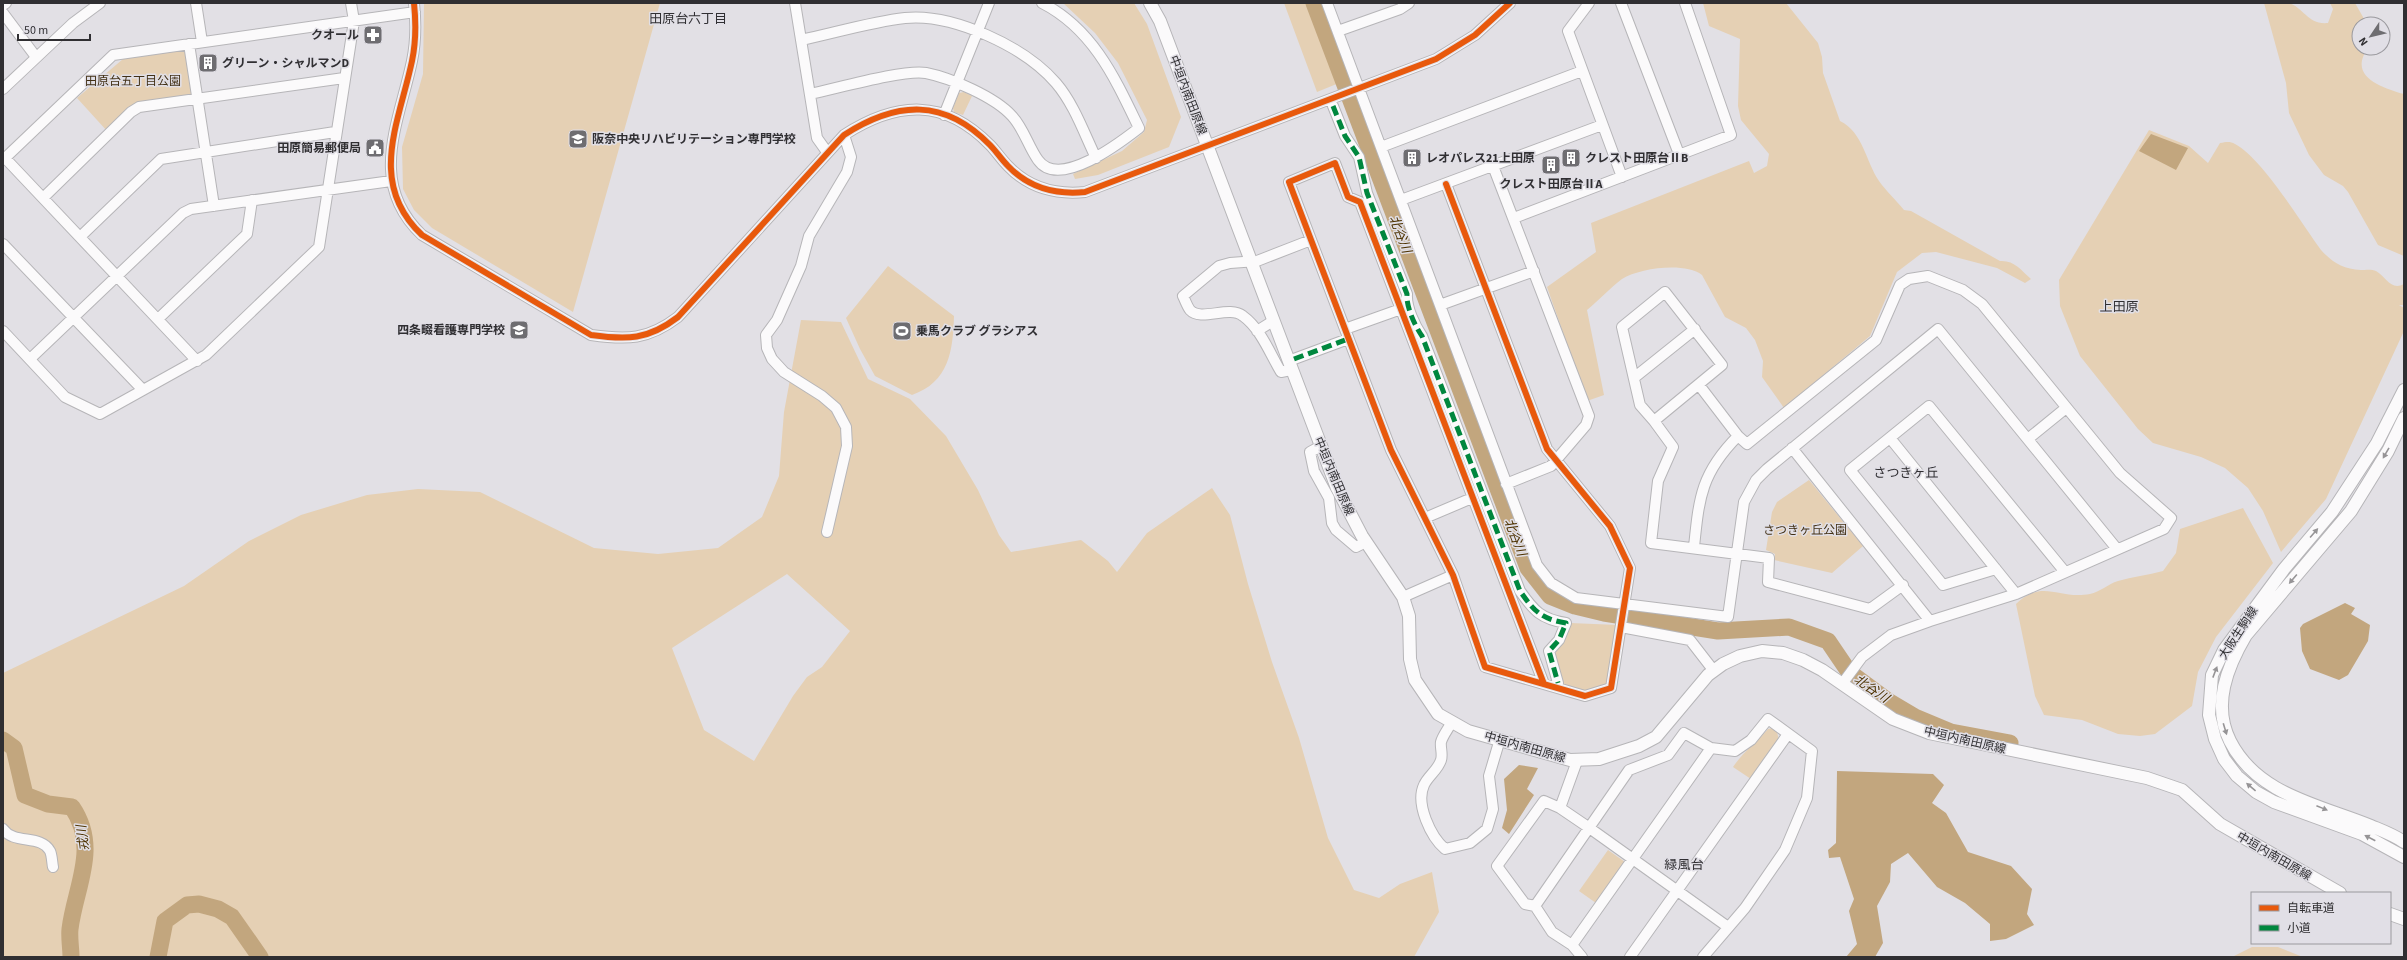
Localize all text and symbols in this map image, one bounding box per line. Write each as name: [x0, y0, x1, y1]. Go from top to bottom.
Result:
district label: 田原台六丁目: [649, 10, 727, 28]
scale bar: [18, 16, 90, 42]
north arrow: [2351, 16, 2391, 56]
text: 50 m: [24, 22, 48, 39]
pharmacy icon: クオール: [362, 24, 384, 46]
place label: クオール: [311, 27, 359, 44]
text: N: [2355, 34, 2371, 49]
building icon: グリーン・シャルマンD: [197, 52, 219, 74]
street label: 中垣内南田原線: [1165, 53, 1211, 137]
place label: グリーン・シャルマンD: [222, 55, 349, 72]
park label: 田原台五丁目公園: [85, 73, 181, 90]
school or university icon: 阪奈中央リハビリテーション専門学校: [567, 128, 589, 150]
place label: 阪奈中央リハビリテーション専門学校: [592, 131, 796, 148]
public building icon: 田原簡易郵便局: [364, 137, 386, 159]
place label: 田原簡易郵便局: [277, 140, 361, 157]
building icon: レオパレス21上田原: [1401, 147, 1423, 169]
building icon: クレスト田原台ⅡB: [1560, 147, 1582, 169]
place label: レオパレス21上田原: [1426, 150, 1535, 167]
place label: クレスト田原台ⅡB: [1585, 150, 1688, 167]
building icon: クレスト田原台ⅡA: [1540, 154, 1562, 176]
place label: クレスト田原台ⅡA: [1500, 176, 1603, 193]
water label: 北谷川: [1385, 213, 1416, 258]
district label: 上田原: [2099, 298, 2139, 316]
school or university icon: 四条畷看護専門学校: [508, 319, 530, 341]
sports icon: 乗馬クラブ グラシアス: [891, 320, 913, 342]
place label: 四条畷看護専門学校: [397, 322, 505, 339]
place label: 乗馬クラブ グラシアス: [916, 323, 1038, 340]
street label: 中垣内南田原線: [1309, 434, 1358, 518]
one-way arrow: [2383, 447, 2390, 459]
district label: さつきヶ丘: [1873, 464, 1939, 482]
water label: 北谷川: [1500, 516, 1531, 561]
park label: さつきヶ丘公園: [1763, 522, 1847, 539]
one-way arrow: [2310, 527, 2319, 538]
one-way arrow: [2288, 574, 2297, 585]
street label: 大阪生駒線: [2215, 603, 2262, 663]
one-way arrow: [2212, 665, 2218, 677]
water label: 北谷川: [1850, 670, 1894, 708]
street label: 中垣内南田原線: [1922, 723, 2008, 758]
one-way arrow: [2222, 723, 2228, 735]
street label: 中垣内南田原線: [1482, 728, 1568, 767]
one-way arrow: [2246, 783, 2256, 792]
one-way arrow: [2316, 805, 2328, 811]
water label: 戎川: [72, 822, 94, 852]
street label: 中垣内南田原線: [2233, 828, 2314, 885]
one-way arrow: [2364, 835, 2376, 841]
district label: 緑風台: [1664, 856, 1704, 874]
legend: [2251, 892, 2391, 944]
text: 自転車道: [2287, 900, 2335, 917]
text: 小道: [2287, 920, 2311, 937]

